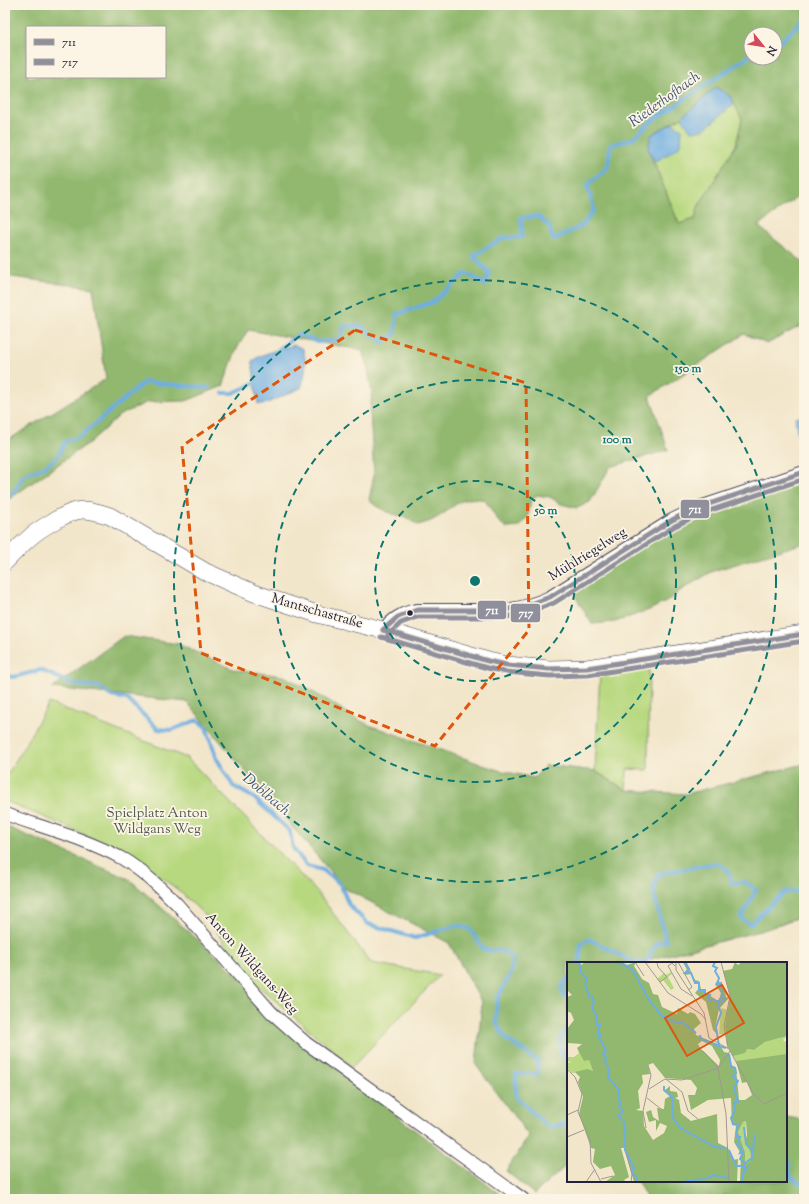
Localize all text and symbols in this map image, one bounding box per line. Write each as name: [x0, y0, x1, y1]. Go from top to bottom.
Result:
legend: [26, 26, 166, 78]
north arrow: [743, 26, 783, 66]
text: 711: [62, 34, 76, 52]
text: N: [762, 42, 780, 58]
text: 717: [62, 54, 78, 72]
water label: Riederhofbach: [625, 67, 705, 133]
text: 150 m: [673, 360, 702, 378]
text: 100 m: [601, 431, 632, 449]
line badge: 711: [680, 499, 710, 519]
text: 50 m: [534, 502, 558, 520]
text: 711: [689, 502, 702, 518]
street label: Mühlriegelweg: [545, 523, 631, 587]
centre of rings: [468, 574, 482, 588]
street label: Mantschastraße: [269, 589, 365, 635]
line badge: 711: [477, 600, 507, 620]
text: 711: [486, 603, 499, 619]
line badge: 717: [510, 603, 541, 623]
text: 717: [519, 606, 534, 622]
unlabelled marker: [405, 608, 415, 618]
water label: Doblbach: [238, 769, 295, 822]
park label: Spielplatz Anton Wildgans Weg: [106, 804, 208, 840]
street label: Anton Wildgans-Weg: [200, 909, 302, 1020]
inset map: [567, 962, 787, 1182]

